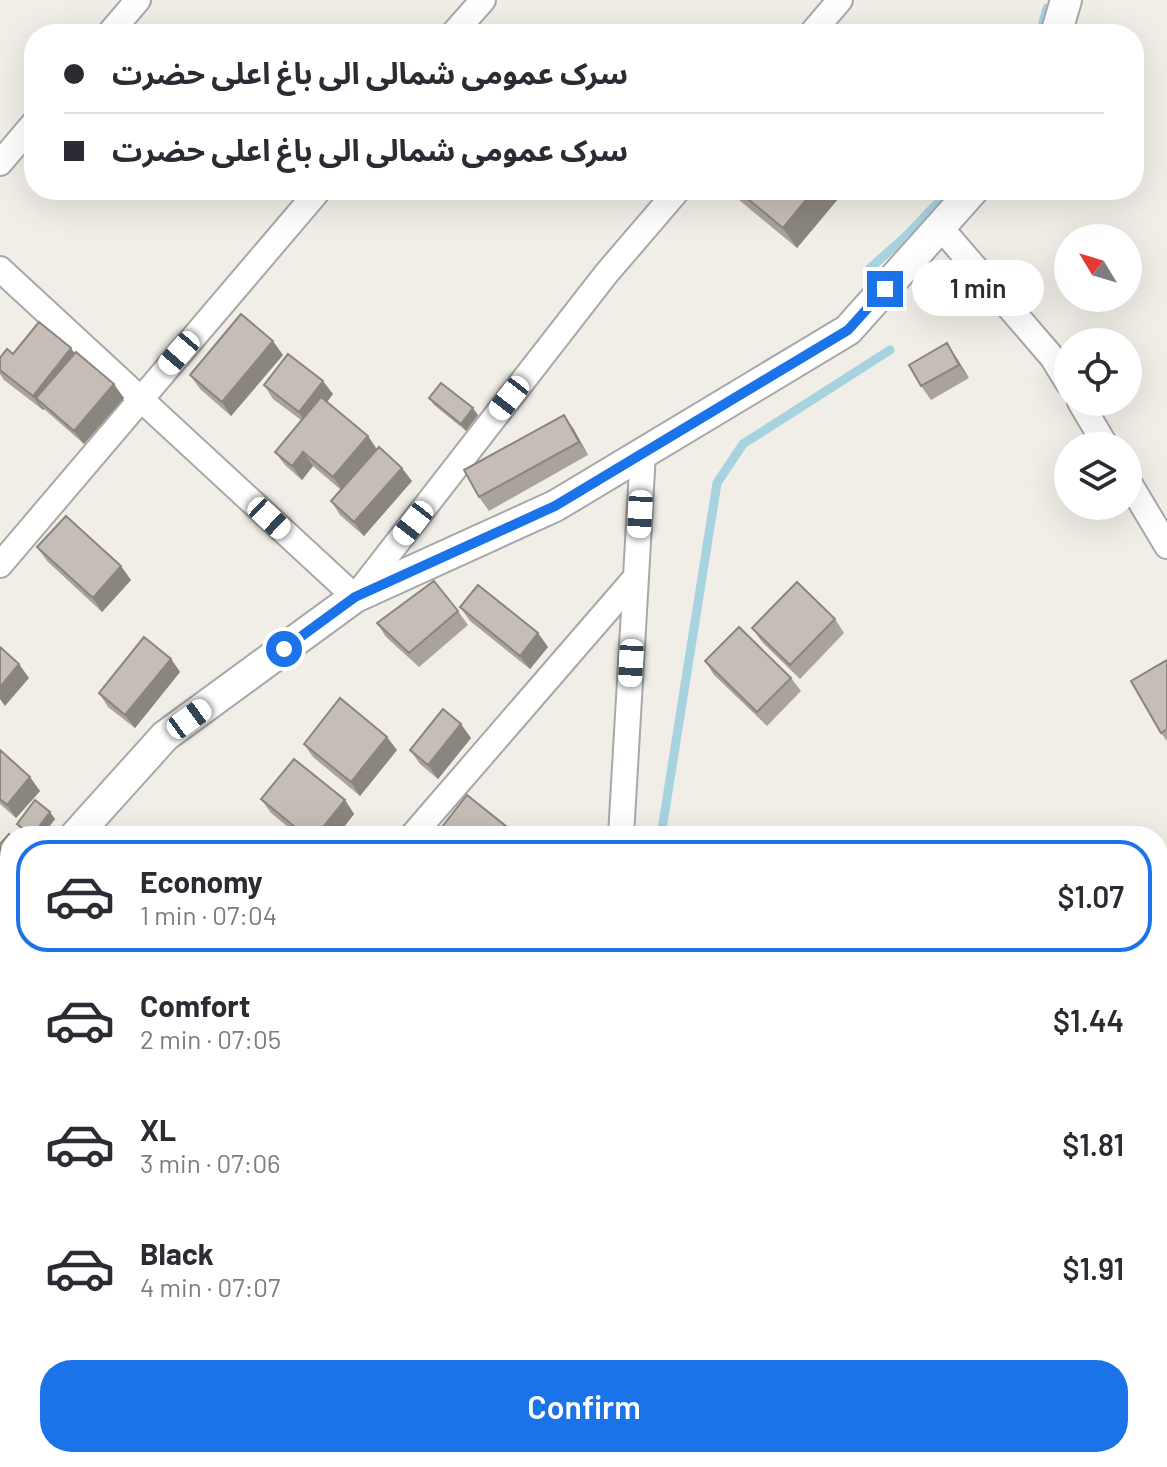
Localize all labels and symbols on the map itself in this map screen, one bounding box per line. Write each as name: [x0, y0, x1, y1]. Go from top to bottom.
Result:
north arrow: [1054, 224, 1142, 312]
callout: 1 min: [913, 261, 1045, 317]
route end: [867, 271, 903, 307]
car: [154, 327, 204, 379]
car: [485, 372, 533, 424]
car: [627, 489, 653, 539]
car: [243, 493, 295, 543]
car: [389, 497, 437, 549]
route start: [266, 631, 302, 667]
car: [618, 638, 644, 688]
car: [163, 695, 215, 743]

